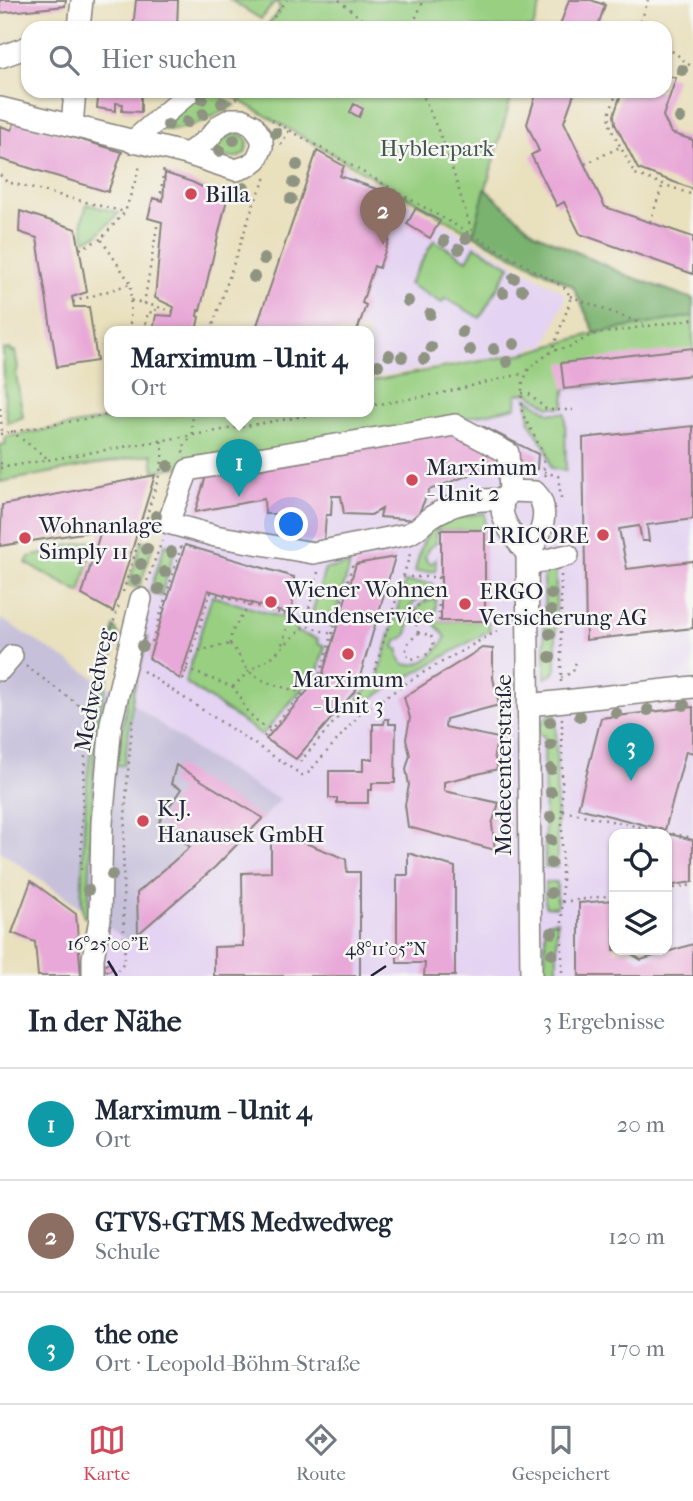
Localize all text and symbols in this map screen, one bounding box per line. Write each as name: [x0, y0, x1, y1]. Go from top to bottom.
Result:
search box: [21, 21, 672, 98]
icon: search: [45, 41, 83, 79]
text: Hier suchen: [101, 44, 237, 75]
park label: Hyblerpark: [380, 135, 495, 162]
place label: Billa: [205, 181, 250, 208]
marker: Billa: [183, 186, 199, 202]
pin: 2: [360, 187, 406, 245]
popup: [104, 326, 374, 417]
text: Marximum - Unit 4: [131, 343, 347, 374]
text: Ort: [131, 374, 167, 401]
pin: 1: [216, 439, 262, 497]
place label: Marximum - Unit 2: [426, 454, 537, 507]
marker: Marximum - Unit 2: [404, 472, 420, 488]
your location: [274, 507, 308, 541]
place label: Wohnanlage Simply 11: [38, 512, 162, 565]
place label: TRICORE: [484, 522, 589, 549]
marker: TRICORE: [595, 527, 611, 543]
marker: Wohnanlage Simply 11: [17, 530, 33, 546]
place label: Wiener Wohnen Kundenservice: [284, 576, 449, 629]
place label: ERGO Versicherung AG: [478, 578, 647, 631]
marker: Wiener Wohnen Kundenservice: [263, 594, 279, 610]
marker: ERGO Versicherung AG: [457, 596, 473, 612]
street label: Medwedweg: [69, 625, 119, 754]
marker: Marximum - Unit 3: [340, 646, 356, 662]
place label: Marximum - Unit 3: [292, 666, 404, 719]
street label: Modecenterstraße: [490, 674, 517, 856]
pin: 3: [608, 723, 654, 781]
place label: K.J. Hanausek GmbH: [157, 795, 325, 848]
marker: K.J. Hanausek GmbH: [135, 813, 151, 829]
map controls: [609, 829, 672, 955]
button: locate: [609, 829, 672, 892]
button: layers: [609, 892, 672, 955]
text: 16°25'00"E: [67, 934, 149, 955]
text: 48°11'05"N: [345, 939, 427, 960]
text: In der Nähe: [28, 1004, 182, 1039]
text: 3 Ergebnisse: [543, 1008, 665, 1035]
text: Marximum - Unit 4: [95, 1095, 312, 1126]
text: 1: [47, 1111, 55, 1138]
text: 20 m: [616, 1111, 665, 1138]
text: Ort: [95, 1126, 131, 1153]
text: GTVS+GTMS Medwedweg: [95, 1207, 392, 1238]
text: 2: [45, 1223, 57, 1250]
text: 120 m: [608, 1223, 665, 1250]
text: Schule: [95, 1238, 160, 1265]
text: the one: [95, 1319, 178, 1350]
text: 3: [46, 1335, 56, 1362]
text: 170 m: [609, 1335, 665, 1362]
text: Ort · Leopold-Böhm-Straße: [95, 1350, 360, 1377]
tab: Karte: [83, 1421, 130, 1485]
tab: Route: [296, 1421, 346, 1485]
tab: Gespeichert: [512, 1421, 610, 1485]

